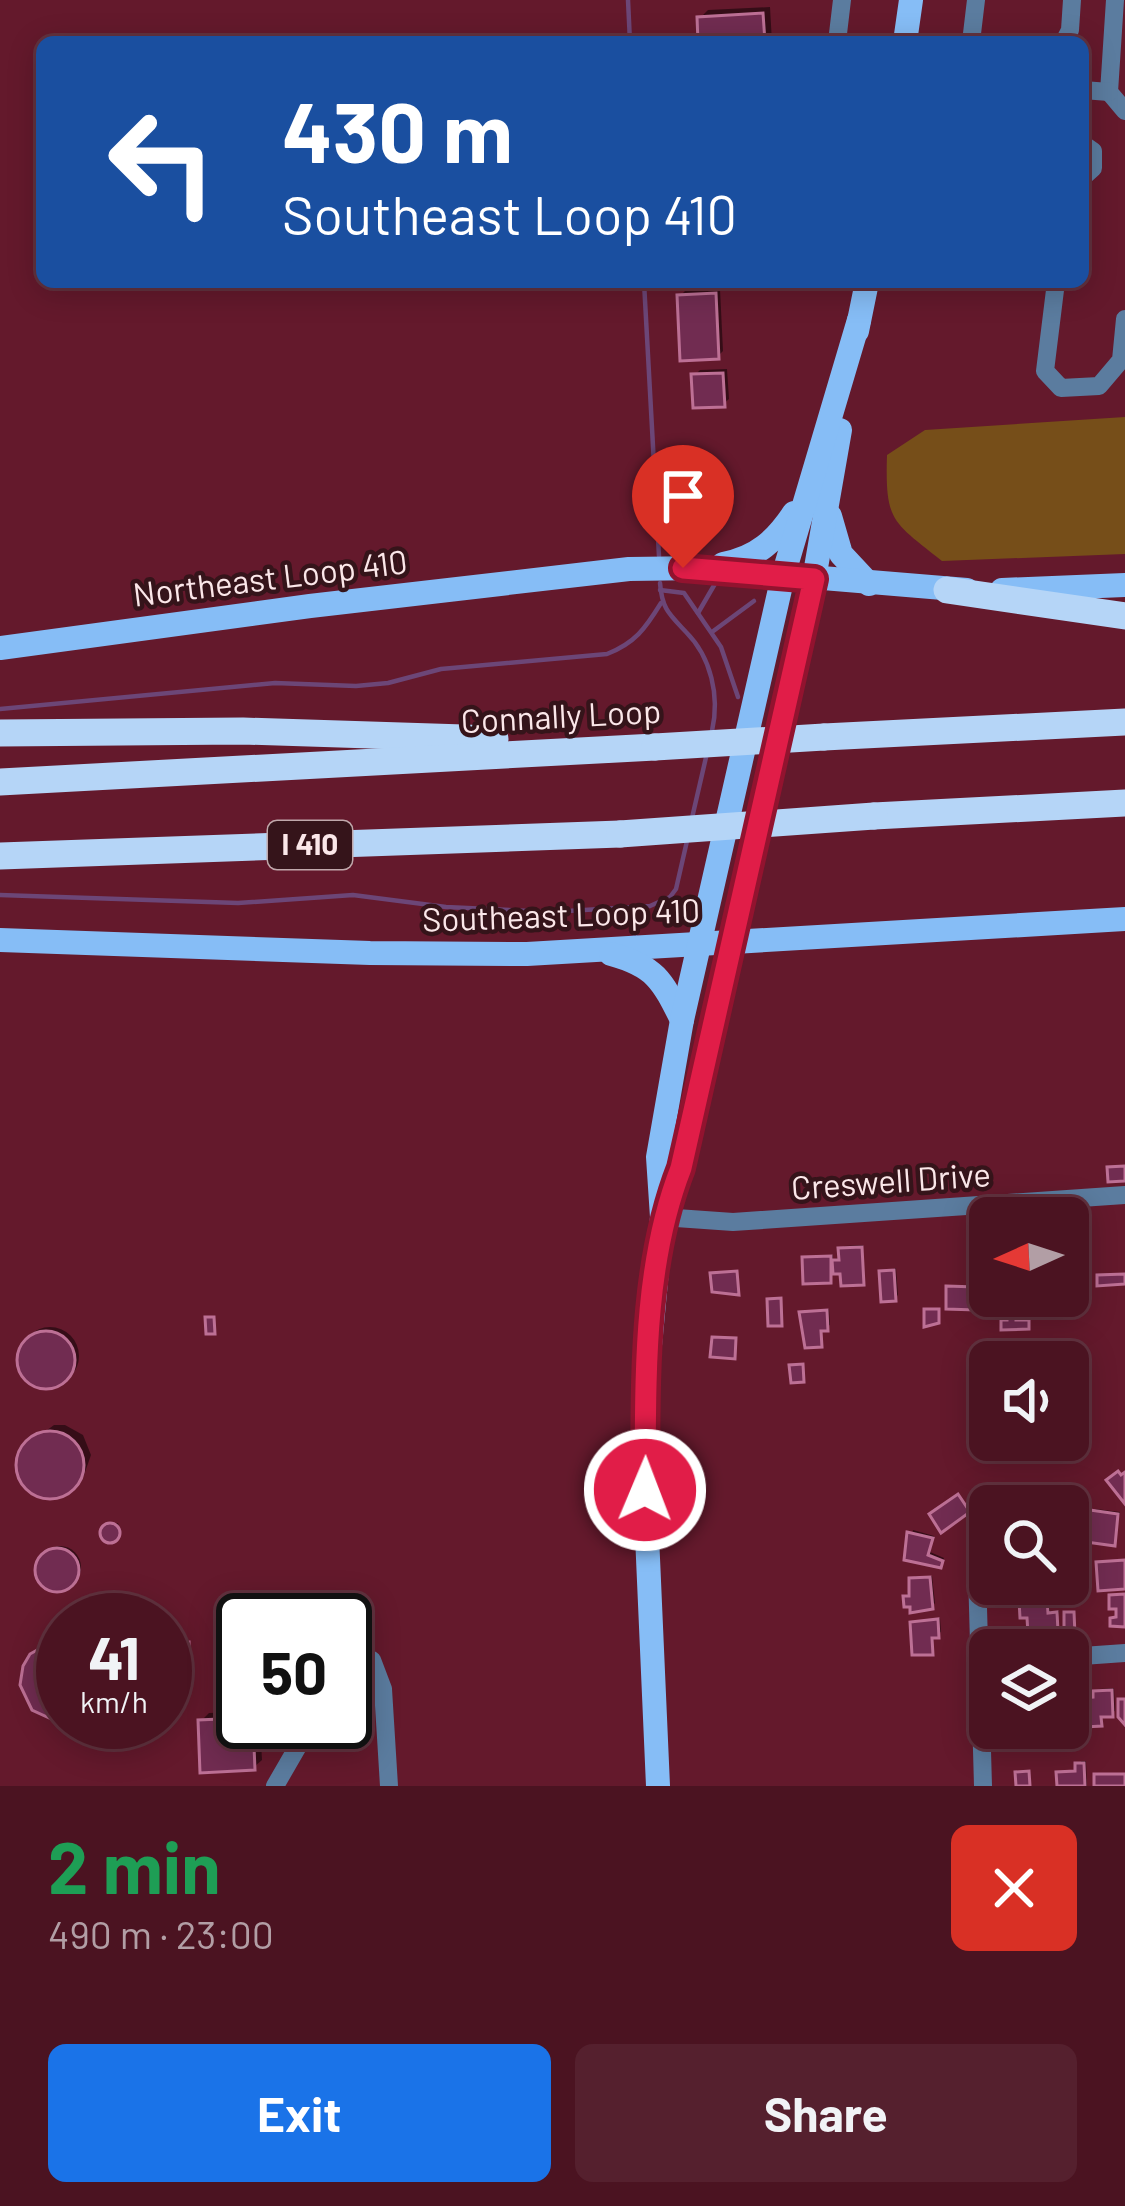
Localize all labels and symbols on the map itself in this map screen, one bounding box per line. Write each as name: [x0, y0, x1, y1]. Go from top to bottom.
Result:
pin: [632, 445, 734, 568]
street label: Northeast Loop 410: [130, 540, 409, 614]
street label: Connally Loop: [460, 690, 662, 740]
road number: I 410: [268, 821, 352, 869]
street label: Southeast Loop 410: [421, 889, 701, 939]
street label: Creswell Drive: [790, 1153, 992, 1207]
north arrow: [969, 1197, 1089, 1317]
position arrow: [582, 1427, 708, 1553]
speed limit sign: 50: [216, 1593, 372, 1749]

